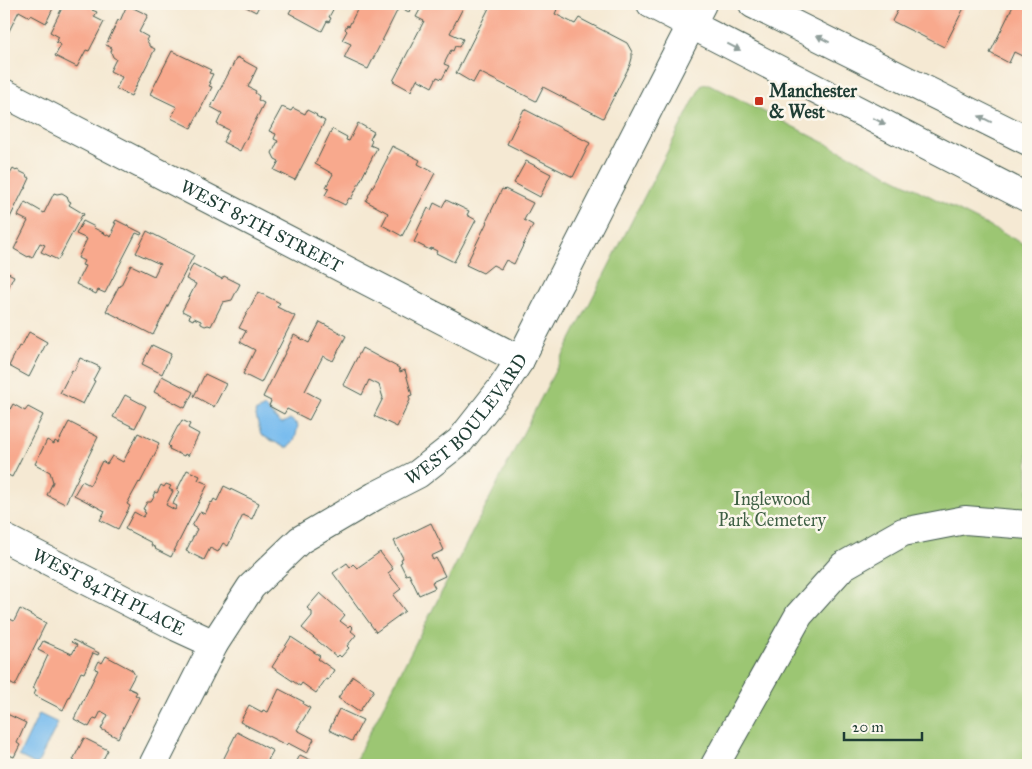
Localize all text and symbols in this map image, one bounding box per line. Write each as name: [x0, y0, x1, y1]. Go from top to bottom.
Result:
one-way arrow: [816, 35, 830, 43]
one-way arrow: [727, 43, 741, 51]
place label: Manchester & West: [769, 80, 858, 123]
marker: Manchester & West: [753, 95, 765, 107]
one-way arrow: [977, 115, 992, 124]
one-way arrow: [871, 117, 886, 125]
street label: WEST 85TH STREET: [177, 175, 347, 277]
street label: WEST BOULEVARD: [401, 349, 532, 490]
park label: Inglewood Park Cemetery: [718, 488, 826, 531]
street label: WEST 84TH PLACE: [29, 544, 189, 640]
scale bar: [844, 709, 922, 741]
text: 20 m: [852, 718, 884, 736]

